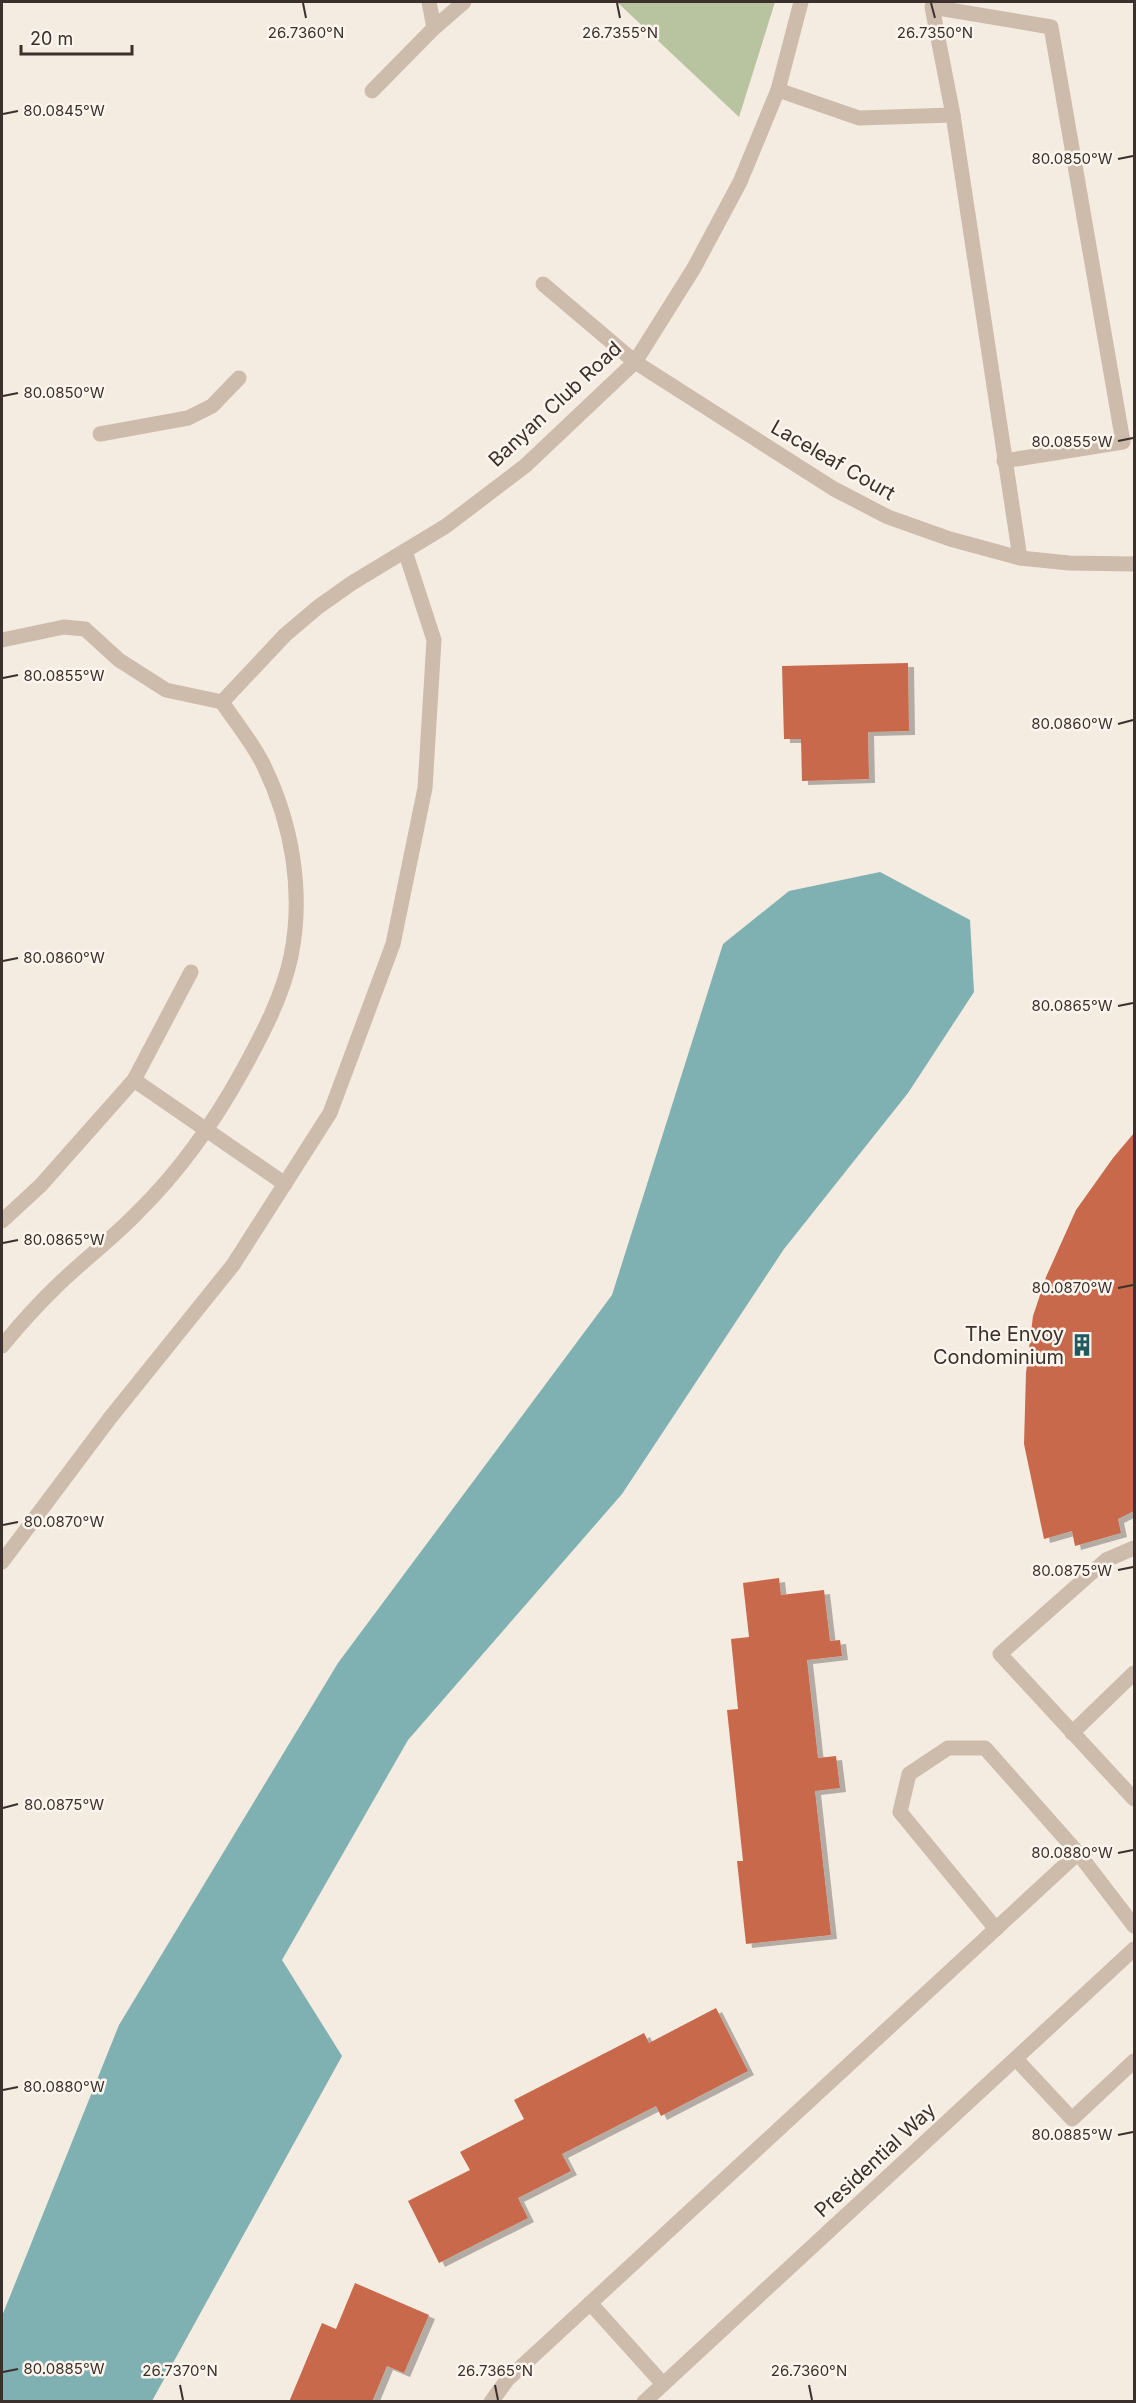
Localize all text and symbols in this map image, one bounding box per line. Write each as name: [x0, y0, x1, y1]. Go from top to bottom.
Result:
scale bar: [21, 18, 132, 56]
text: 26.7360°N: [268, 23, 344, 42]
text: 26.7355°N: [582, 23, 658, 42]
text: 26.7350°N: [897, 23, 973, 42]
text: 20 m: [30, 28, 73, 49]
text: 80.0845°W: [23, 101, 105, 120]
text: 80.0850°W: [1031, 149, 1113, 168]
street label: Banyan Club Road: [484, 336, 626, 472]
text: 80.0850°W: [23, 383, 105, 402]
street label: Laceleaf Court: [767, 415, 900, 505]
text: 80.0855°W: [1032, 432, 1113, 451]
text: 80.0855°W: [24, 666, 105, 685]
text: 80.0860°W: [1031, 714, 1113, 733]
text: 80.0860°W: [23, 948, 105, 967]
text: 80.0865°W: [1031, 996, 1113, 1015]
text: 80.0865°W: [23, 1230, 105, 1249]
text: 80.0870°W: [1032, 1278, 1112, 1297]
place label: The Envoy Condominium: [933, 1322, 1064, 1369]
building icon: The Envoy Condominium: [1069, 1332, 1095, 1358]
text: 80.0870°W: [24, 1512, 104, 1531]
text: 80.0875°W: [1032, 1561, 1112, 1580]
text: 80.0875°W: [24, 1795, 104, 1814]
text: 80.0880°W: [1031, 1843, 1113, 1862]
text: 80.0880°W: [23, 2077, 105, 2096]
street label: Presidential Way: [810, 2098, 940, 2222]
text: 80.0885°W: [1031, 2125, 1113, 2144]
text: 80.0885°W: [23, 2359, 105, 2378]
text: 26.7370°N: [142, 2361, 218, 2380]
text: 26.7365°N: [457, 2361, 533, 2380]
text: 26.7360°N: [771, 2361, 847, 2380]

